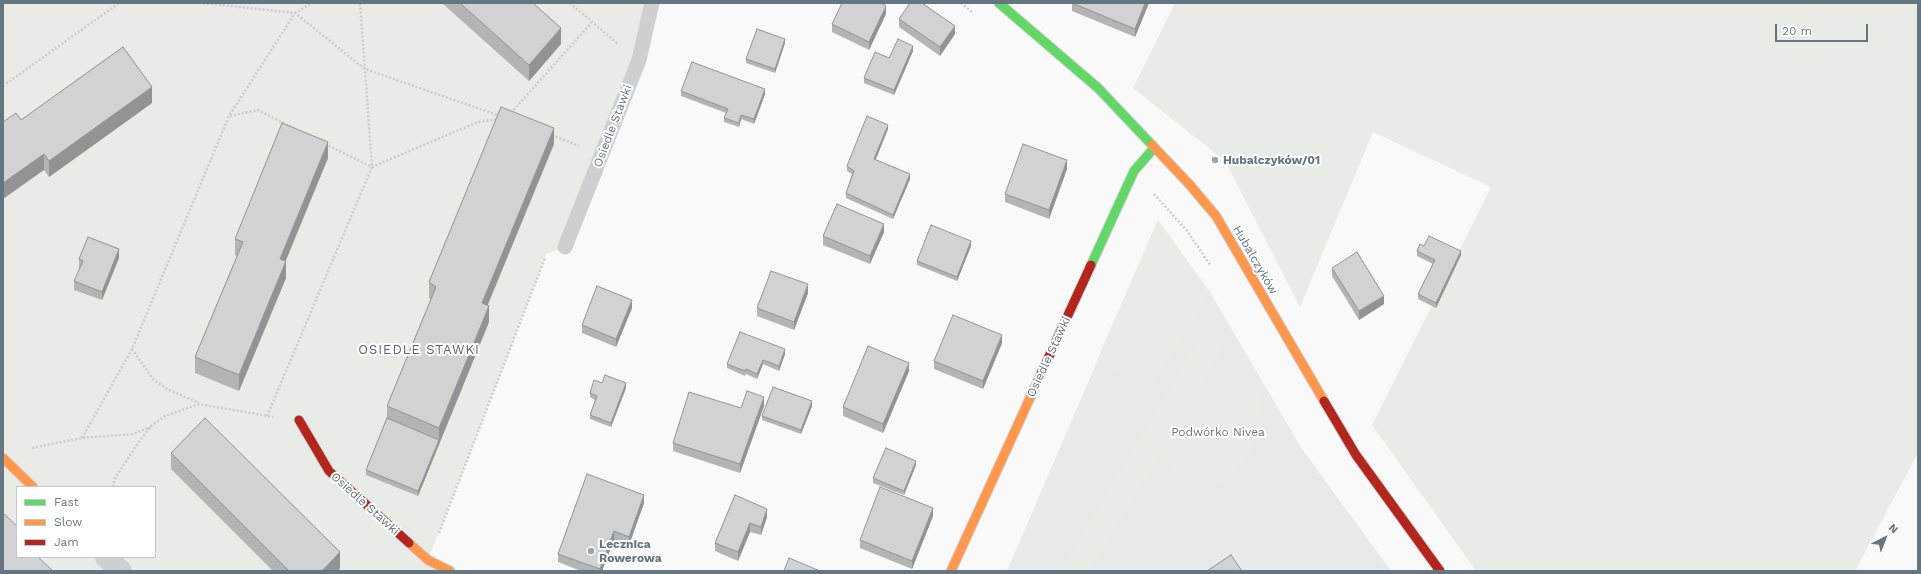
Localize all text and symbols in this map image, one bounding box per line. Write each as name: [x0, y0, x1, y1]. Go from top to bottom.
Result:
scale bar: [1777, 16, 1870, 42]
text: 20 m: [1782, 24, 1812, 38]
street label: Osiedle Stawki: [591, 83, 635, 169]
place label: Hubalczyków/01: [1223, 153, 1320, 167]
marker: Hubalczyków/01: [1210, 155, 1220, 165]
street label: Hubalczyków: [1230, 223, 1280, 297]
street label: Osiedle Stawki: [1024, 315, 1074, 399]
district label: OSIEDLE STAWKI: [358, 342, 480, 358]
park label: Podwórko Nivea: [1171, 425, 1265, 439]
street label: Osiedle Stawki: [328, 470, 402, 538]
legend: [16, 486, 156, 558]
text: Fast: [54, 495, 79, 509]
text: Slow: [54, 515, 82, 529]
north arrow: [1865, 518, 1905, 558]
text: N: [1886, 521, 1901, 536]
text: Jam: [54, 535, 79, 549]
place label: Lecznica Rowerowa: [599, 537, 662, 565]
marker: Lecznica Rowerowa: [586, 546, 596, 556]

